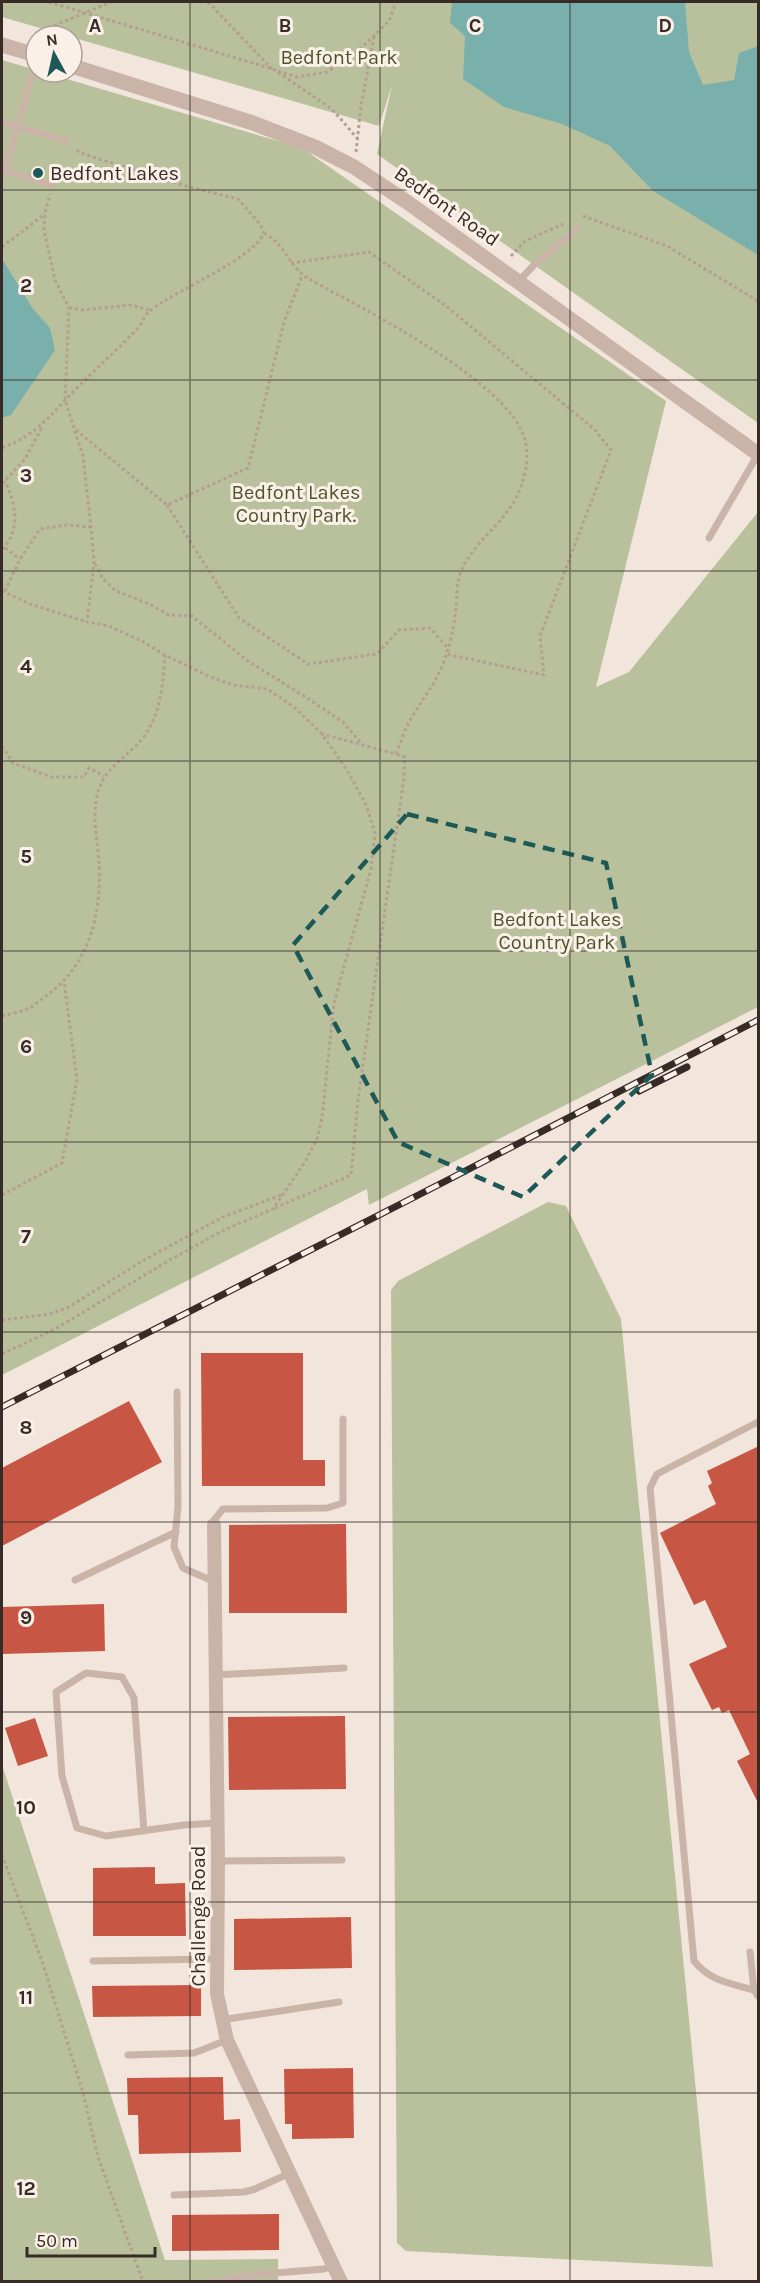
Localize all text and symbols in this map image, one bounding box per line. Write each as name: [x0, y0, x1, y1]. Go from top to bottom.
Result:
text: A: [89, 14, 102, 37]
text: B: [279, 14, 291, 37]
text: C: [469, 14, 481, 37]
text: D: [658, 14, 672, 37]
north arrow: [24, 24, 84, 84]
text: N: [45, 29, 59, 50]
park label: Bedfont Park: [280, 46, 398, 69]
place label: Bedfont Lakes: [50, 162, 179, 185]
street label: Bedfont Road: [390, 162, 504, 251]
marker: Bedfont Lakes: [31, 166, 45, 180]
text: 2: [20, 274, 32, 297]
text: 3: [20, 464, 32, 487]
park label: Bedfont Lakes Country Park.: [231, 481, 361, 527]
text: 4: [20, 655, 32, 678]
text: 5: [20, 845, 32, 868]
park label: Bedfont Lakes Country Park: [492, 908, 622, 954]
text: 6: [20, 1035, 32, 1058]
text: 7: [21, 1225, 31, 1248]
text: 8: [20, 1416, 32, 1439]
text: 9: [20, 1606, 32, 1629]
text: 10: [16, 1796, 36, 1819]
street label: Challenge Road: [187, 1845, 210, 1987]
text: 11: [19, 1986, 33, 2009]
text: 12: [16, 2177, 36, 2200]
scale bar: [27, 2220, 154, 2258]
text: 50 m: [36, 2230, 78, 2252]

